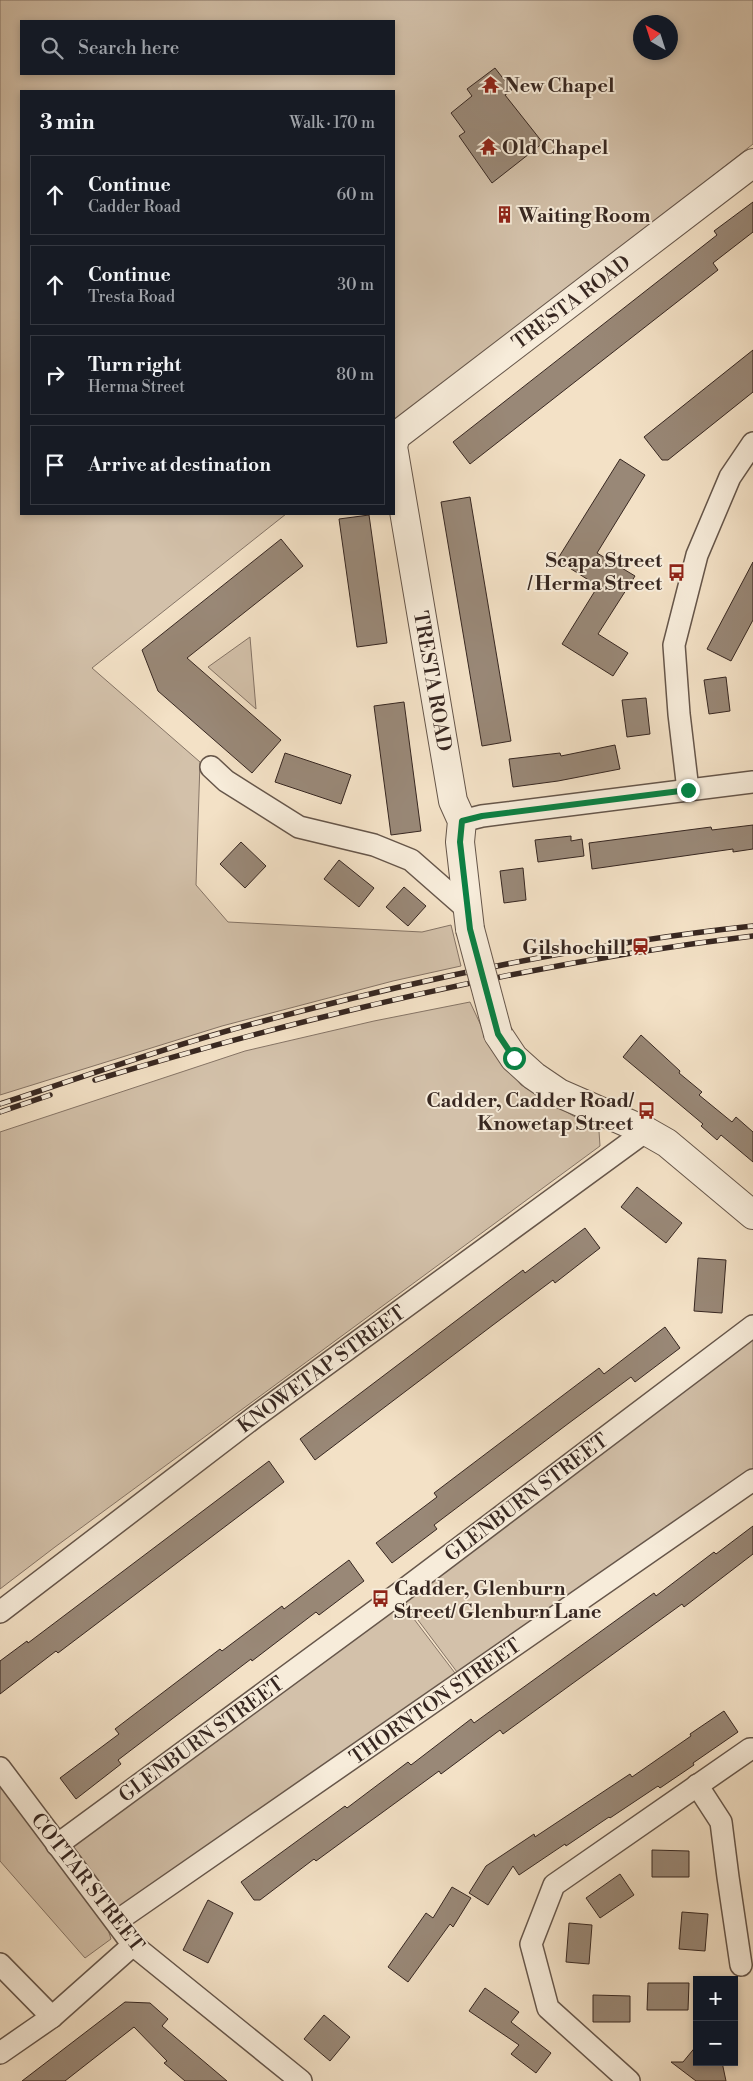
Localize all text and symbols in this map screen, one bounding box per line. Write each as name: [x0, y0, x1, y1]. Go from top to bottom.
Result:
north arrow: [633, 15, 678, 60]
search box: [20, 20, 395, 75]
icon: search: [38, 34, 66, 62]
text: Search here: [78, 36, 179, 60]
place label: New Chapel: [504, 74, 615, 99]
temple icon: New Chapel: [480, 75, 500, 95]
text: 3 min: [40, 110, 95, 136]
text: Walk · 170 m: [289, 113, 375, 133]
place label: Old Chapel: [502, 136, 609, 161]
temple icon: Old Chapel: [478, 137, 498, 157]
text: Continue: [88, 173, 171, 197]
icon: ahead: [41, 181, 69, 209]
text: 60 m: [336, 185, 374, 205]
text: Cadder Road: [88, 197, 181, 217]
place label: Waiting Room: [517, 204, 651, 229]
building icon: Waiting Room: [494, 205, 514, 225]
street label: TRESTA ROAD: [508, 250, 636, 356]
text: Continue: [88, 263, 171, 287]
icon: ahead: [41, 271, 69, 299]
text: 30 m: [337, 275, 374, 295]
text: Tresta Road: [88, 287, 175, 307]
text: Turn right: [88, 353, 181, 377]
icon: right: [41, 361, 69, 389]
text: 80 m: [336, 365, 374, 385]
text: Herma Street: [88, 377, 185, 397]
icon: arrive: [41, 451, 69, 479]
text: Arrive at destination: [88, 453, 271, 477]
place label: Scapa Street / Herma Street: [527, 549, 663, 597]
bus stop icon: Scapa Street / Herma Street: [666, 562, 686, 582]
street label: TRESTA ROAD: [407, 609, 456, 753]
route end: [677, 779, 700, 802]
place label: Gilshochill: [522, 936, 626, 961]
station icon: Gilshochill: [630, 937, 650, 957]
route start: [503, 1047, 526, 1070]
place label: Cadder, Cadder Road/ Knowetap Street: [426, 1089, 634, 1137]
bus stop icon: Cadder, Cadder Road/ Knowetap Street: [637, 1101, 657, 1121]
street label: KNOWETAP STREET: [233, 1301, 411, 1439]
street label: GLENBURN STREET: [440, 1429, 614, 1568]
place label: Cadder, Glenburn Street/ Glenburn Lane: [394, 1577, 602, 1625]
bus stop icon: Cadder, Glenburn Street/ Glenburn Lane: [370, 1589, 390, 1609]
street label: THORNTON STREET: [345, 1634, 526, 1771]
street label: GLENBURN STREET: [114, 1672, 289, 1809]
street label: COTTAR STREET: [25, 1809, 149, 1957]
map controls: [693, 1976, 738, 2066]
button: +: [693, 1976, 738, 2021]
button: −: [693, 2021, 738, 2066]

